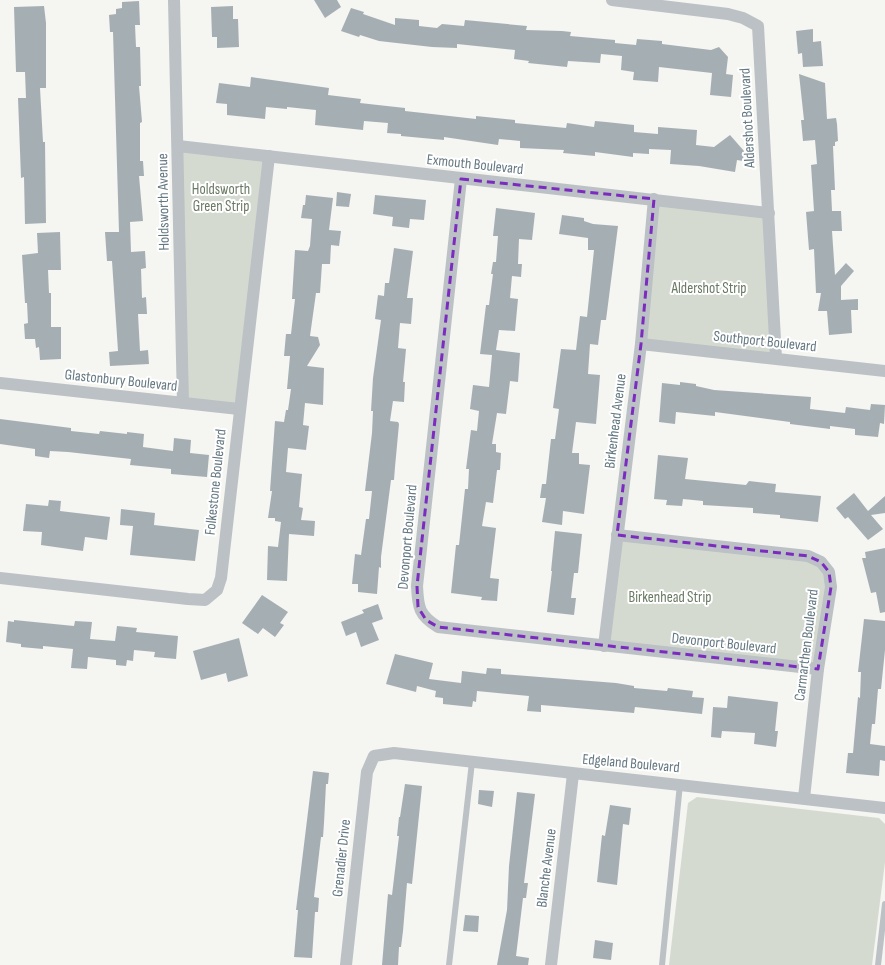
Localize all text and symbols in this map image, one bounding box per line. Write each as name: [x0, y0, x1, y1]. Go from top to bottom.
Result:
street label: Aldershot Boulevard: [735, 67, 760, 170]
street label: Exmouth Boulevard: [426, 150, 524, 179]
street label: Holdsworth Avenue: [153, 153, 174, 251]
park label: Holdsworth Green Strip: [192, 180, 250, 216]
park label: Aldershot Strip: [670, 279, 747, 298]
street label: Southport Boulevard: [713, 327, 817, 356]
street label: Glastonbury Boulevard: [64, 365, 178, 396]
street label: Birkenhead Avenue: [600, 373, 631, 469]
street label: Folkestone Boulevard: [200, 428, 231, 536]
street label: Devonport Boulevard: [393, 484, 422, 590]
park label: Birkenhead Strip: [629, 588, 711, 607]
street label: Carmarthen Boulevard: [790, 588, 823, 702]
street label: Devonport Boulevard: [671, 629, 777, 658]
street label: Edgeland Boulevard: [582, 750, 680, 777]
street label: Grenadier Drive: [328, 818, 355, 898]
street label: Blanche Avenue: [532, 828, 561, 909]

